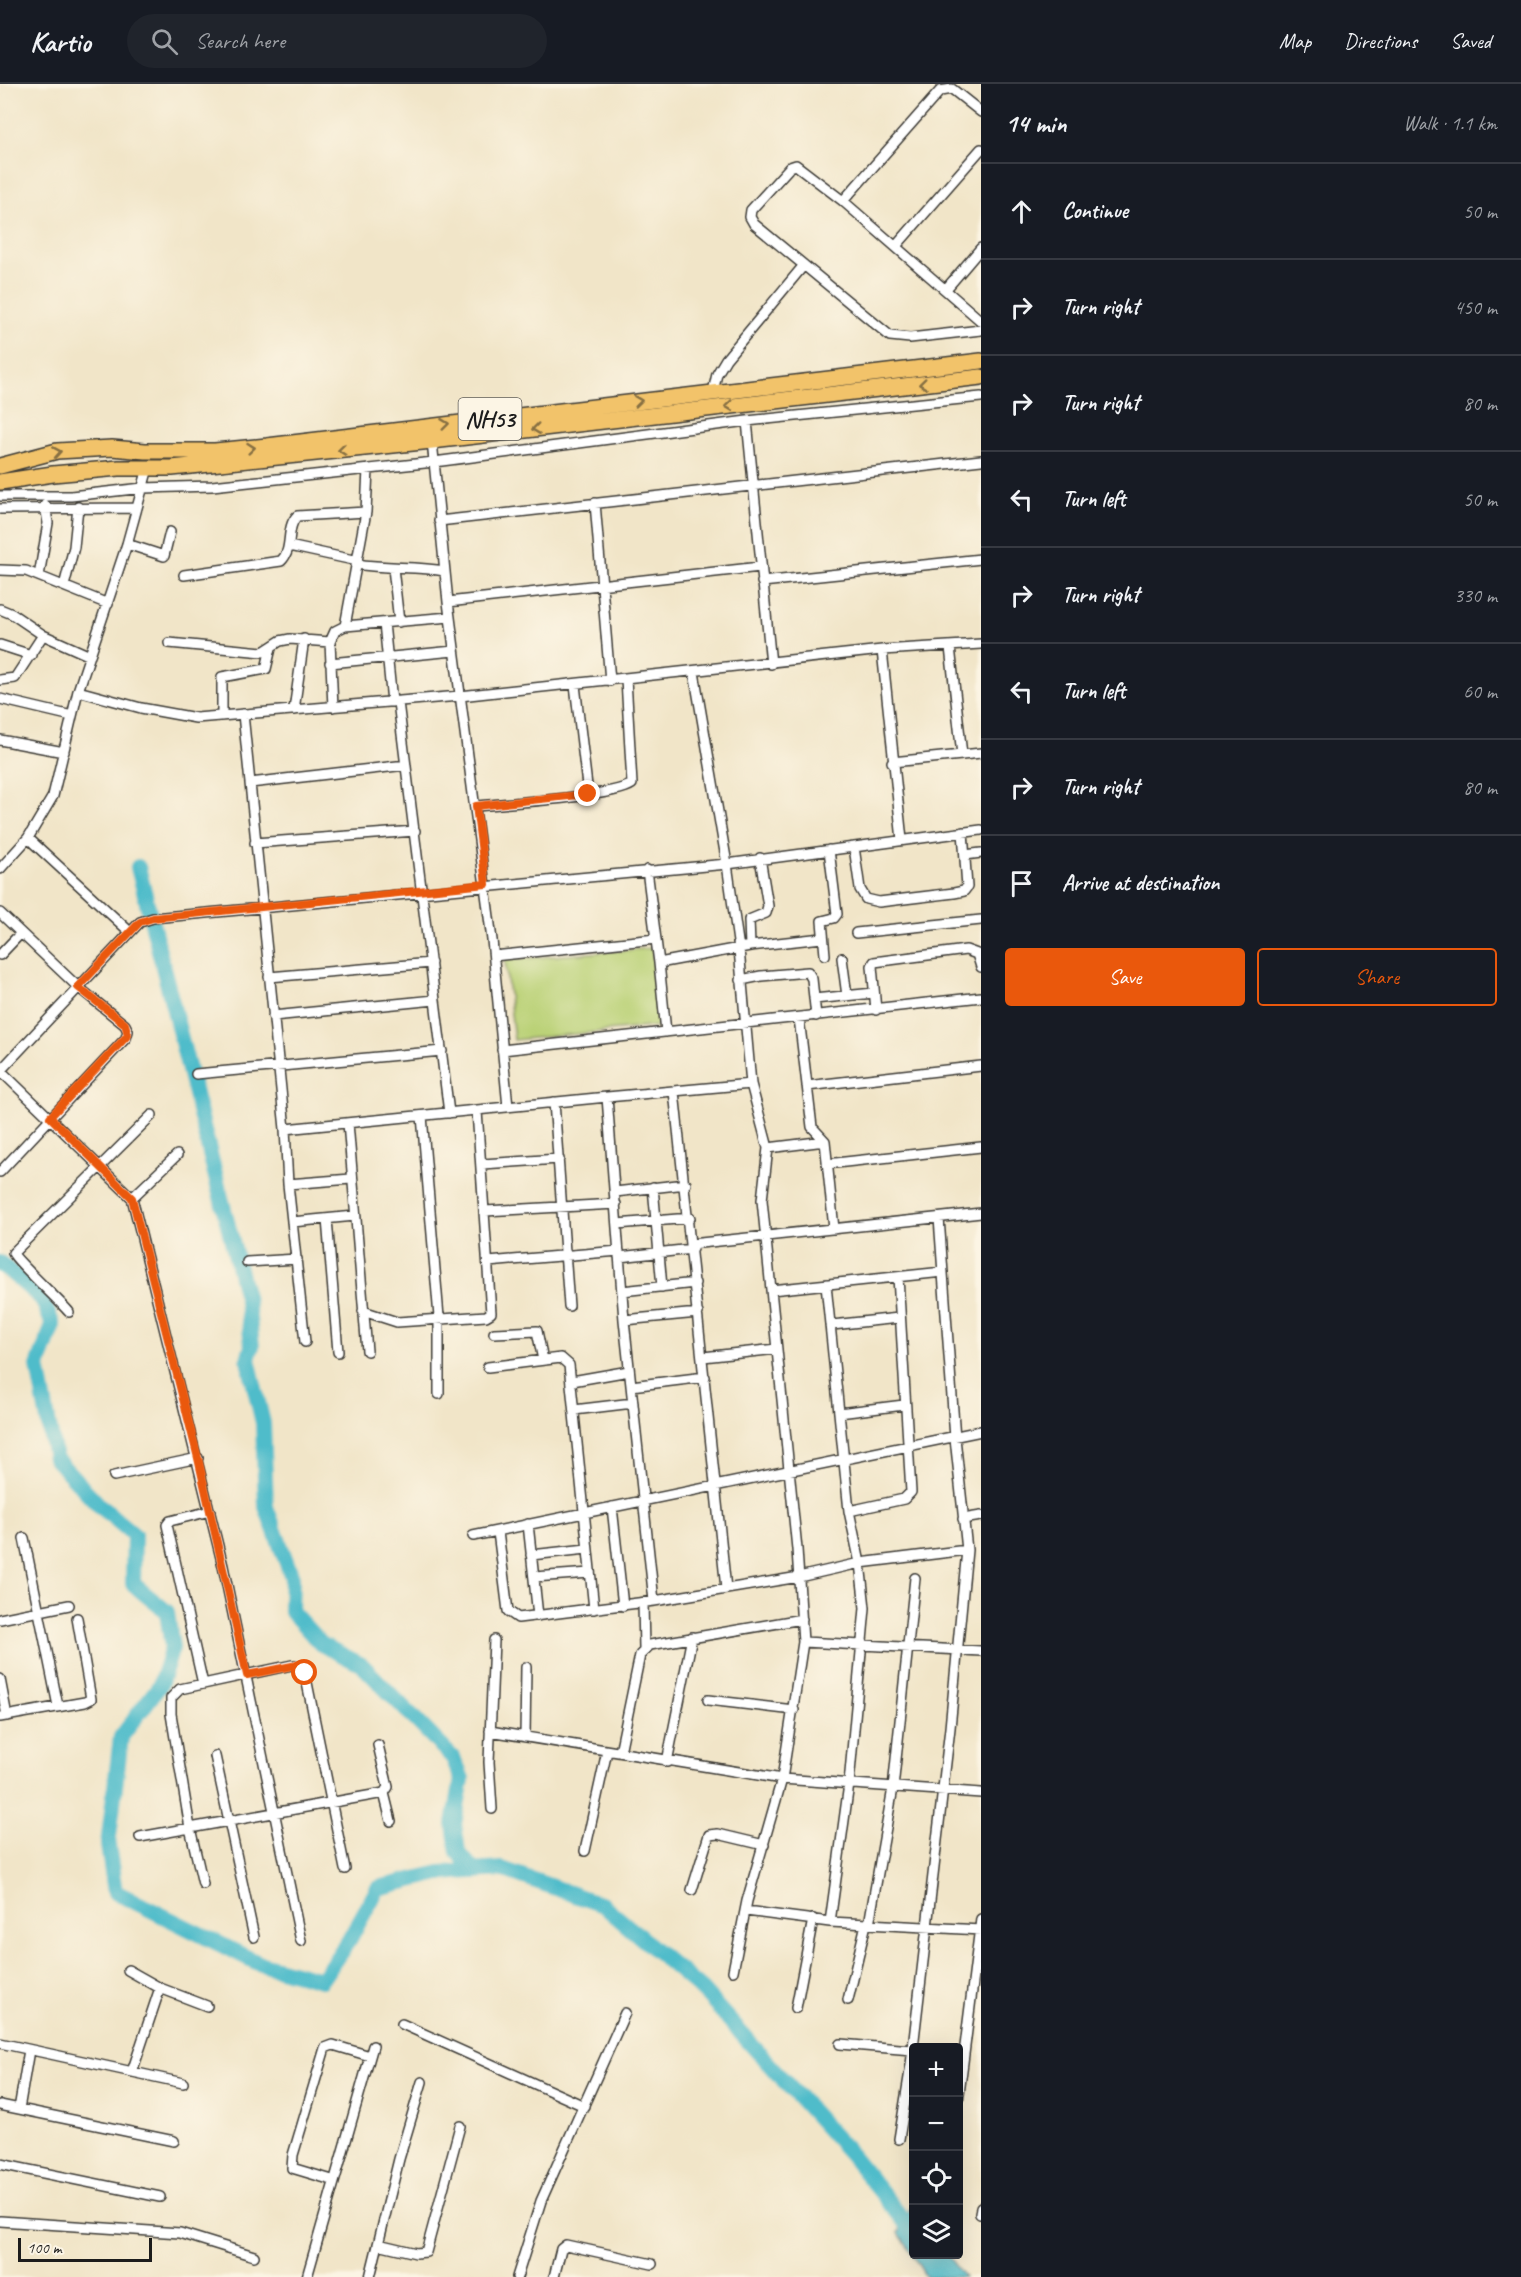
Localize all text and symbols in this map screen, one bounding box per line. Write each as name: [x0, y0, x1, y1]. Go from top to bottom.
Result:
search box: [127, 14, 547, 68]
text: Kartio: [30, 24, 91, 59]
icon: search: [148, 25, 181, 58]
text: Search here: [196, 27, 285, 55]
text: Map: [1279, 28, 1311, 54]
text: Directions: [1344, 28, 1417, 54]
text: Saved: [1450, 28, 1491, 54]
text: 14 min: [1005, 107, 1067, 140]
text: Walk · 1.1 km: [1403, 111, 1497, 136]
icon: ahead: [1005, 195, 1038, 228]
text: Continue: [1062, 197, 1128, 225]
text: 50 m: [1463, 199, 1497, 224]
icon: right: [1005, 291, 1038, 324]
text: Turn right: [1062, 293, 1139, 321]
text: 450 m: [1454, 295, 1497, 320]
one-way arrow: [918, 377, 927, 389]
icon: right: [1005, 387, 1038, 420]
text: Turn right: [1062, 389, 1139, 417]
text: 80 m: [1463, 391, 1497, 416]
one-way arrow: [634, 395, 643, 408]
road number: NH53: [458, 398, 522, 440]
one-way arrow: [725, 400, 734, 412]
one-way arrow: [440, 419, 449, 431]
one-way arrow: [531, 422, 540, 435]
one-way arrow: [247, 442, 256, 454]
one-way arrow: [337, 444, 346, 456]
one-way arrow: [52, 446, 62, 459]
icon: left: [1005, 483, 1038, 516]
text: Turn left: [1062, 485, 1126, 513]
text: 50 m: [1463, 487, 1497, 512]
icon: right: [1005, 579, 1038, 612]
text: Turn right: [1062, 581, 1139, 609]
text: 330 m: [1454, 583, 1497, 608]
icon: left: [1005, 675, 1038, 708]
text: Turn left: [1062, 677, 1126, 705]
text: 60 m: [1463, 679, 1497, 704]
icon: right: [1005, 771, 1038, 804]
text: Turn right: [1062, 773, 1139, 801]
text: 80 m: [1463, 775, 1497, 800]
route end: [574, 780, 600, 806]
icon: arrive: [1005, 867, 1038, 900]
text: Arrive at destination: [1062, 869, 1219, 897]
button: Save: [1005, 948, 1245, 1006]
button: Share: [1257, 948, 1497, 1006]
route start: [291, 1659, 317, 1685]
map controls: [909, 2043, 963, 2259]
button: +: [909, 2043, 963, 2097]
button: −: [909, 2097, 963, 2151]
button: locate: [909, 2151, 963, 2205]
button: layers: [909, 2205, 963, 2259]
scale bar: [18, 2235, 152, 2262]
text: 100 m: [27, 2238, 61, 2258]

